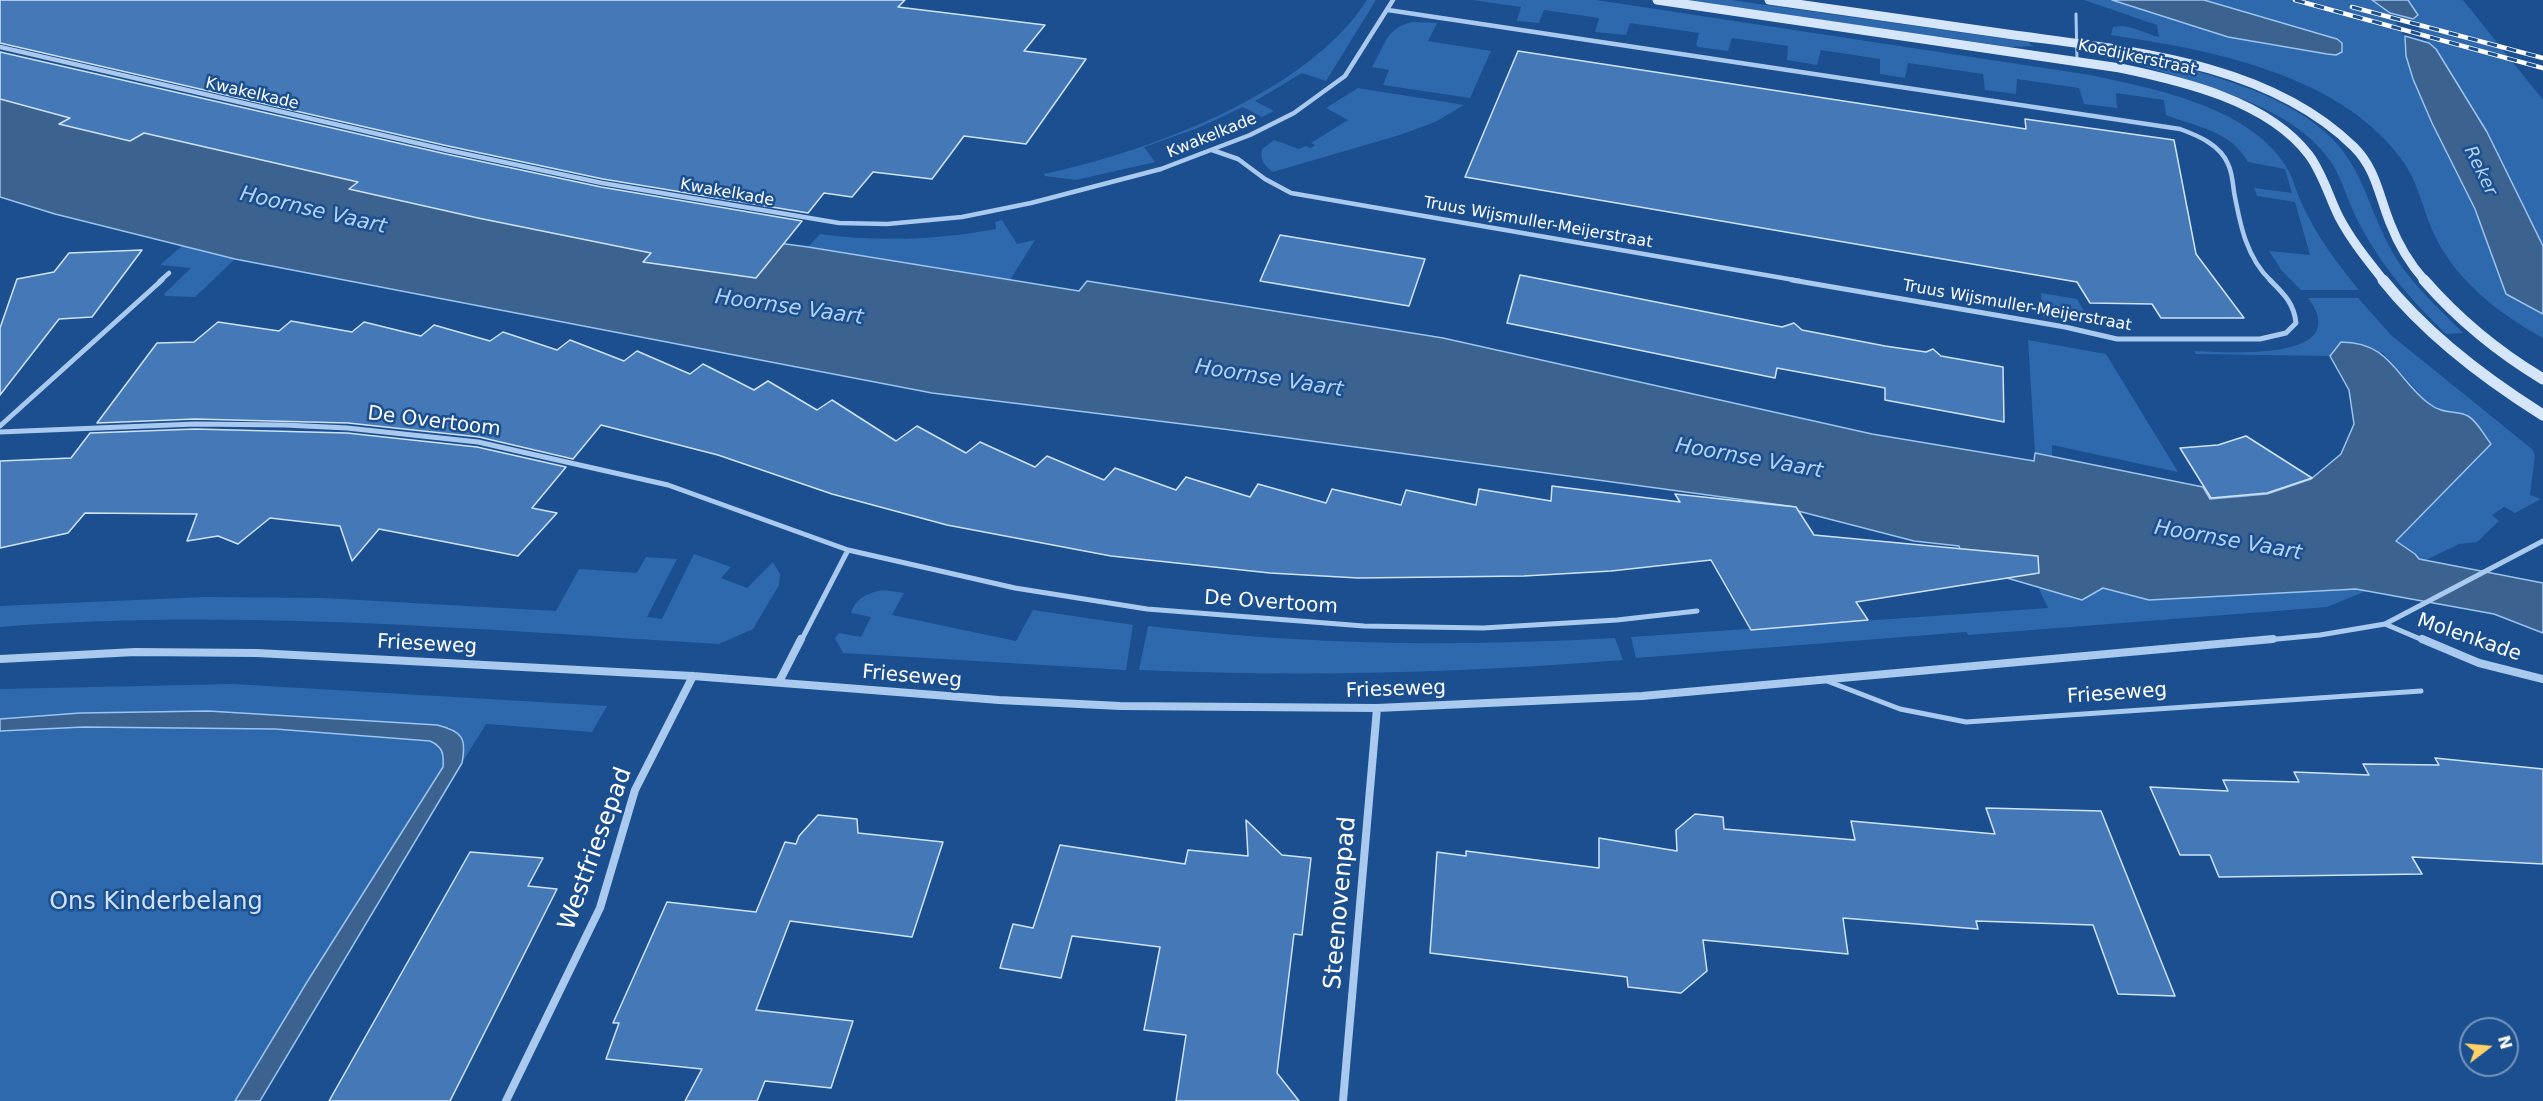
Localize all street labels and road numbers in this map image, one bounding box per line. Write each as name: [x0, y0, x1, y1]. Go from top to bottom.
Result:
street label: Koedijkerstraat: [2076, 36, 2198, 80]
street label: Kwakelkade: [203, 74, 301, 114]
street label: Kwakelkade: [1164, 109, 1260, 163]
street label: Kwakelkade: [678, 175, 776, 211]
street label: Truus Wijsmuller-Meijerstraat: [1422, 193, 1654, 253]
street label: Truus Wijsmuller-Meijerstraat: [1901, 276, 2133, 336]
street label: De Overtoom: [366, 402, 502, 442]
street label: De Overtoom: [1203, 586, 1339, 620]
street label: Molenkade: [2414, 609, 2524, 667]
street label: Frieseweg: [376, 630, 478, 660]
street label: Frieseweg: [861, 661, 963, 693]
street label: Frieseweg: [1346, 676, 1446, 704]
street label: Frieseweg: [2066, 679, 2168, 709]
street label: Westfriesepad: [553, 764, 639, 934]
street label: Steenovenpad: [1319, 815, 1363, 991]

